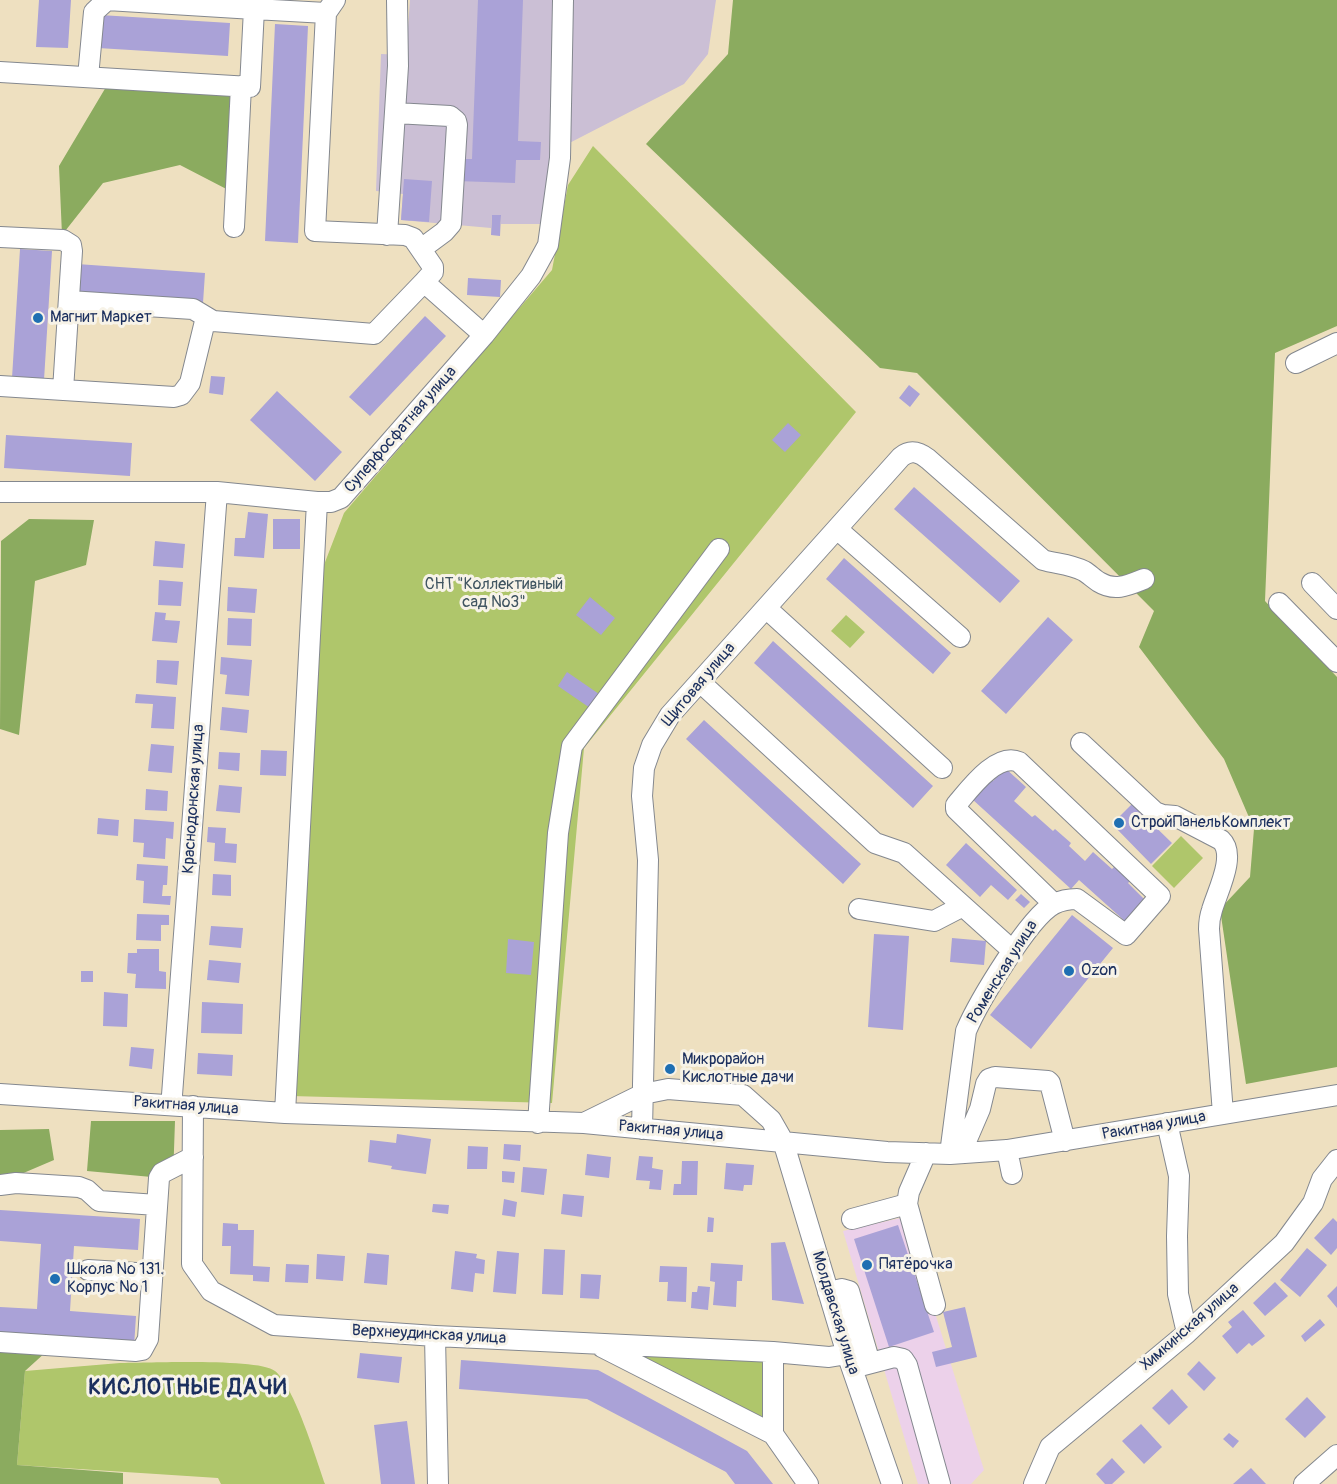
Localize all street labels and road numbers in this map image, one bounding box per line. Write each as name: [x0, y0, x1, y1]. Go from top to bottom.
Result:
street label: Суперфосфатная улица: [341, 363, 461, 497]
street label: Щитовая улица: [658, 639, 740, 731]
street label: Краснодонская улица: [179, 724, 209, 874]
street label: Роменская улица: [964, 917, 1042, 1027]
street label: Ракитная улица: [133, 1093, 239, 1119]
street label: Ракитная улица: [1101, 1107, 1207, 1145]
street label: Ракитная улица: [618, 1117, 724, 1145]
street label: Молдавская улица: [807, 1249, 863, 1377]
street label: Химкинская улица: [1137, 1279, 1243, 1375]
street label: Верхнеудинская улица: [351, 1321, 507, 1349]

